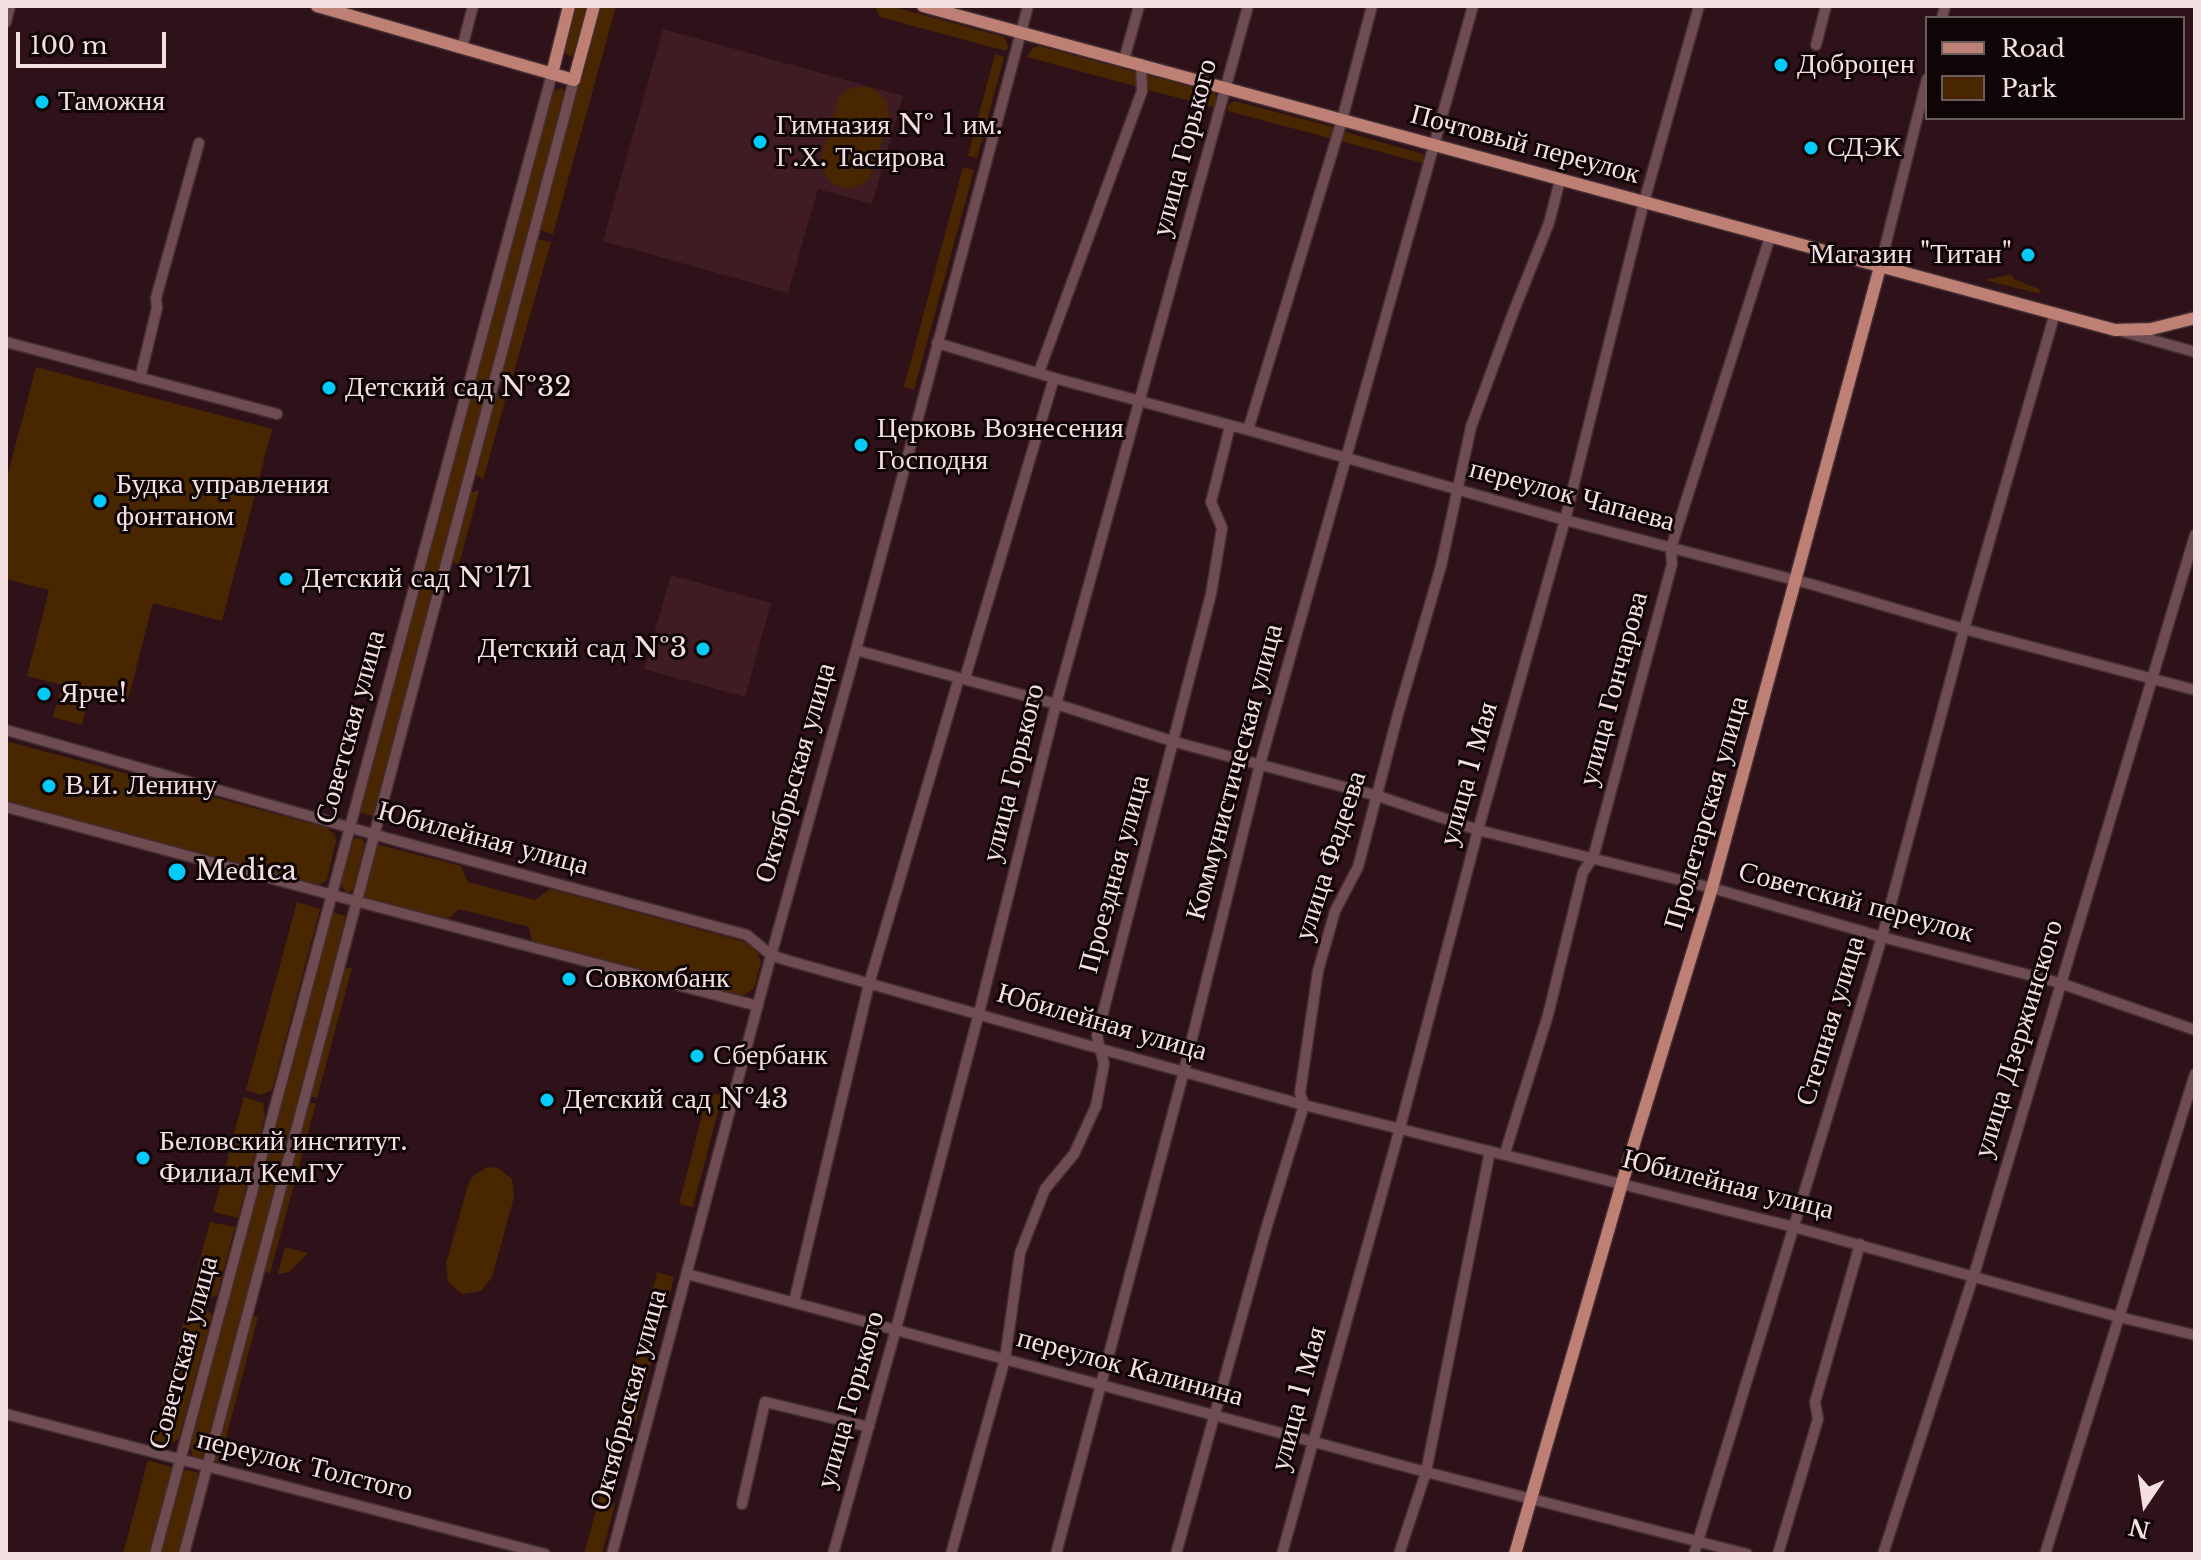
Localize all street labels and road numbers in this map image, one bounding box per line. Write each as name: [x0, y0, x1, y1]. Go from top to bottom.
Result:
street label: улица Горького: [1145, 55, 1225, 241]
street label: Почтовый переулок: [1407, 98, 1643, 192]
street label: переулок Чапаева: [1466, 452, 1678, 540]
street label: улица Гончарова: [1572, 588, 1656, 790]
street label: Коммунистическая улица: [1179, 620, 1291, 924]
street label: Советская улица: [309, 627, 393, 827]
street label: Октябрьская улица: [749, 659, 843, 887]
street label: улица Горького: [976, 680, 1052, 866]
street label: Пролетарская улица: [1658, 692, 1756, 934]
street label: улица 1 Мая: [1432, 698, 1506, 850]
street label: улица Фадеева: [1288, 767, 1374, 945]
street label: Проездная улица: [1072, 771, 1158, 977]
street label: Юбилейная улица: [374, 795, 592, 883]
street label: Советский переулок: [1735, 855, 1977, 951]
street label: улица Дзержинского: [1967, 916, 2071, 1162]
street label: Степная улица: [1789, 932, 1873, 1110]
street label: Юбилейная улица: [993, 977, 1211, 1069]
street label: Юбилейная улица: [1619, 1142, 1837, 1228]
street label: Советская улица: [142, 1253, 226, 1453]
street label: Октябрьская улица: [583, 1286, 675, 1514]
street label: улица Горького: [810, 1308, 892, 1492]
street label: переулок Калинина: [1013, 1322, 1247, 1414]
street label: улица 1 Мая: [1264, 1323, 1334, 1475]
street label: переулок Толстого: [194, 1423, 416, 1509]

